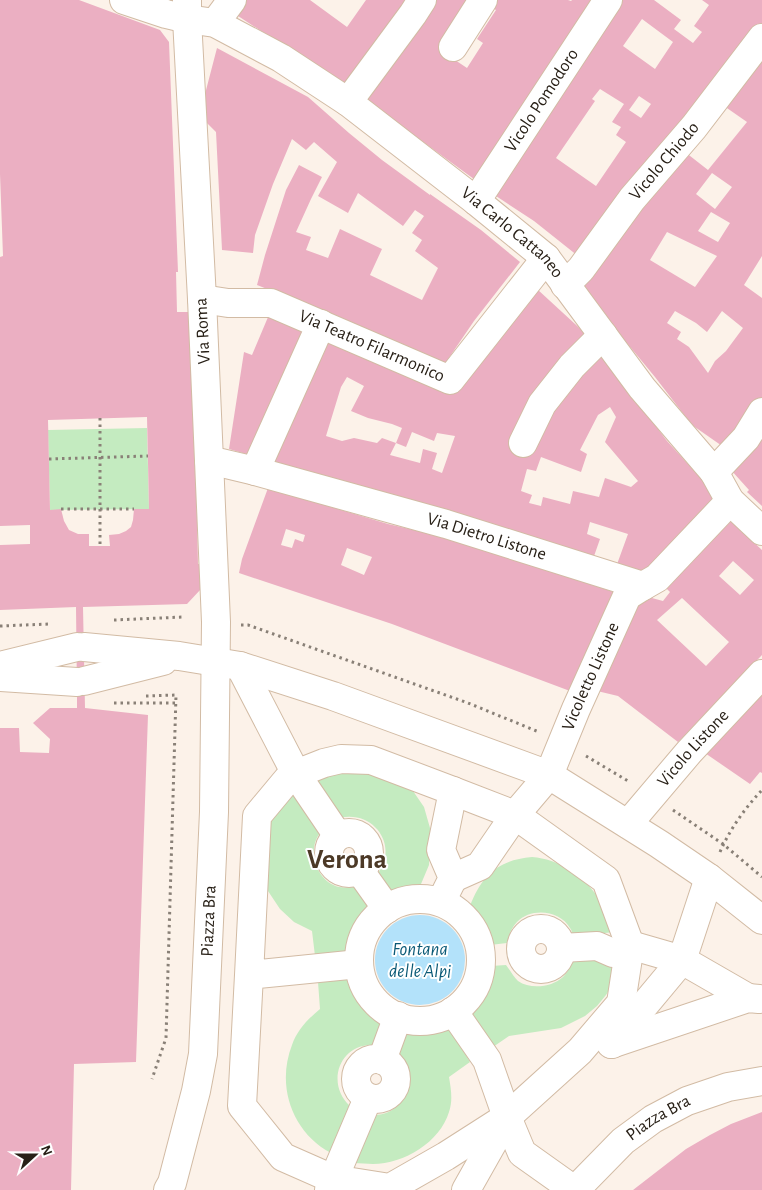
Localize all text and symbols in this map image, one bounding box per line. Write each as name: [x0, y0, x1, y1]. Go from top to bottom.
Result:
street label: Vicolo Pomodoro: [501, 46, 582, 156]
street label: Vicolo Chiodo: [626, 119, 703, 204]
street label: Via Carlo Cattaneo: [457, 184, 567, 282]
street label: Via Roma: [192, 297, 214, 365]
street label: Via Teatro Filarmonico: [296, 307, 447, 386]
street label: Via Dietro Listone: [425, 510, 548, 564]
street label: Vicoletto Listone: [559, 620, 623, 733]
street label: Vicolo Listone: [654, 706, 733, 790]
district label: Verona: [307, 846, 387, 874]
street label: Piazza Bra: [198, 885, 220, 957]
water label: Fontana delle Alpi: [389, 940, 451, 981]
street label: Piazza Bra: [623, 1092, 693, 1144]
north arrow: [10, 1130, 60, 1180]
text: N: [38, 1144, 54, 1158]

